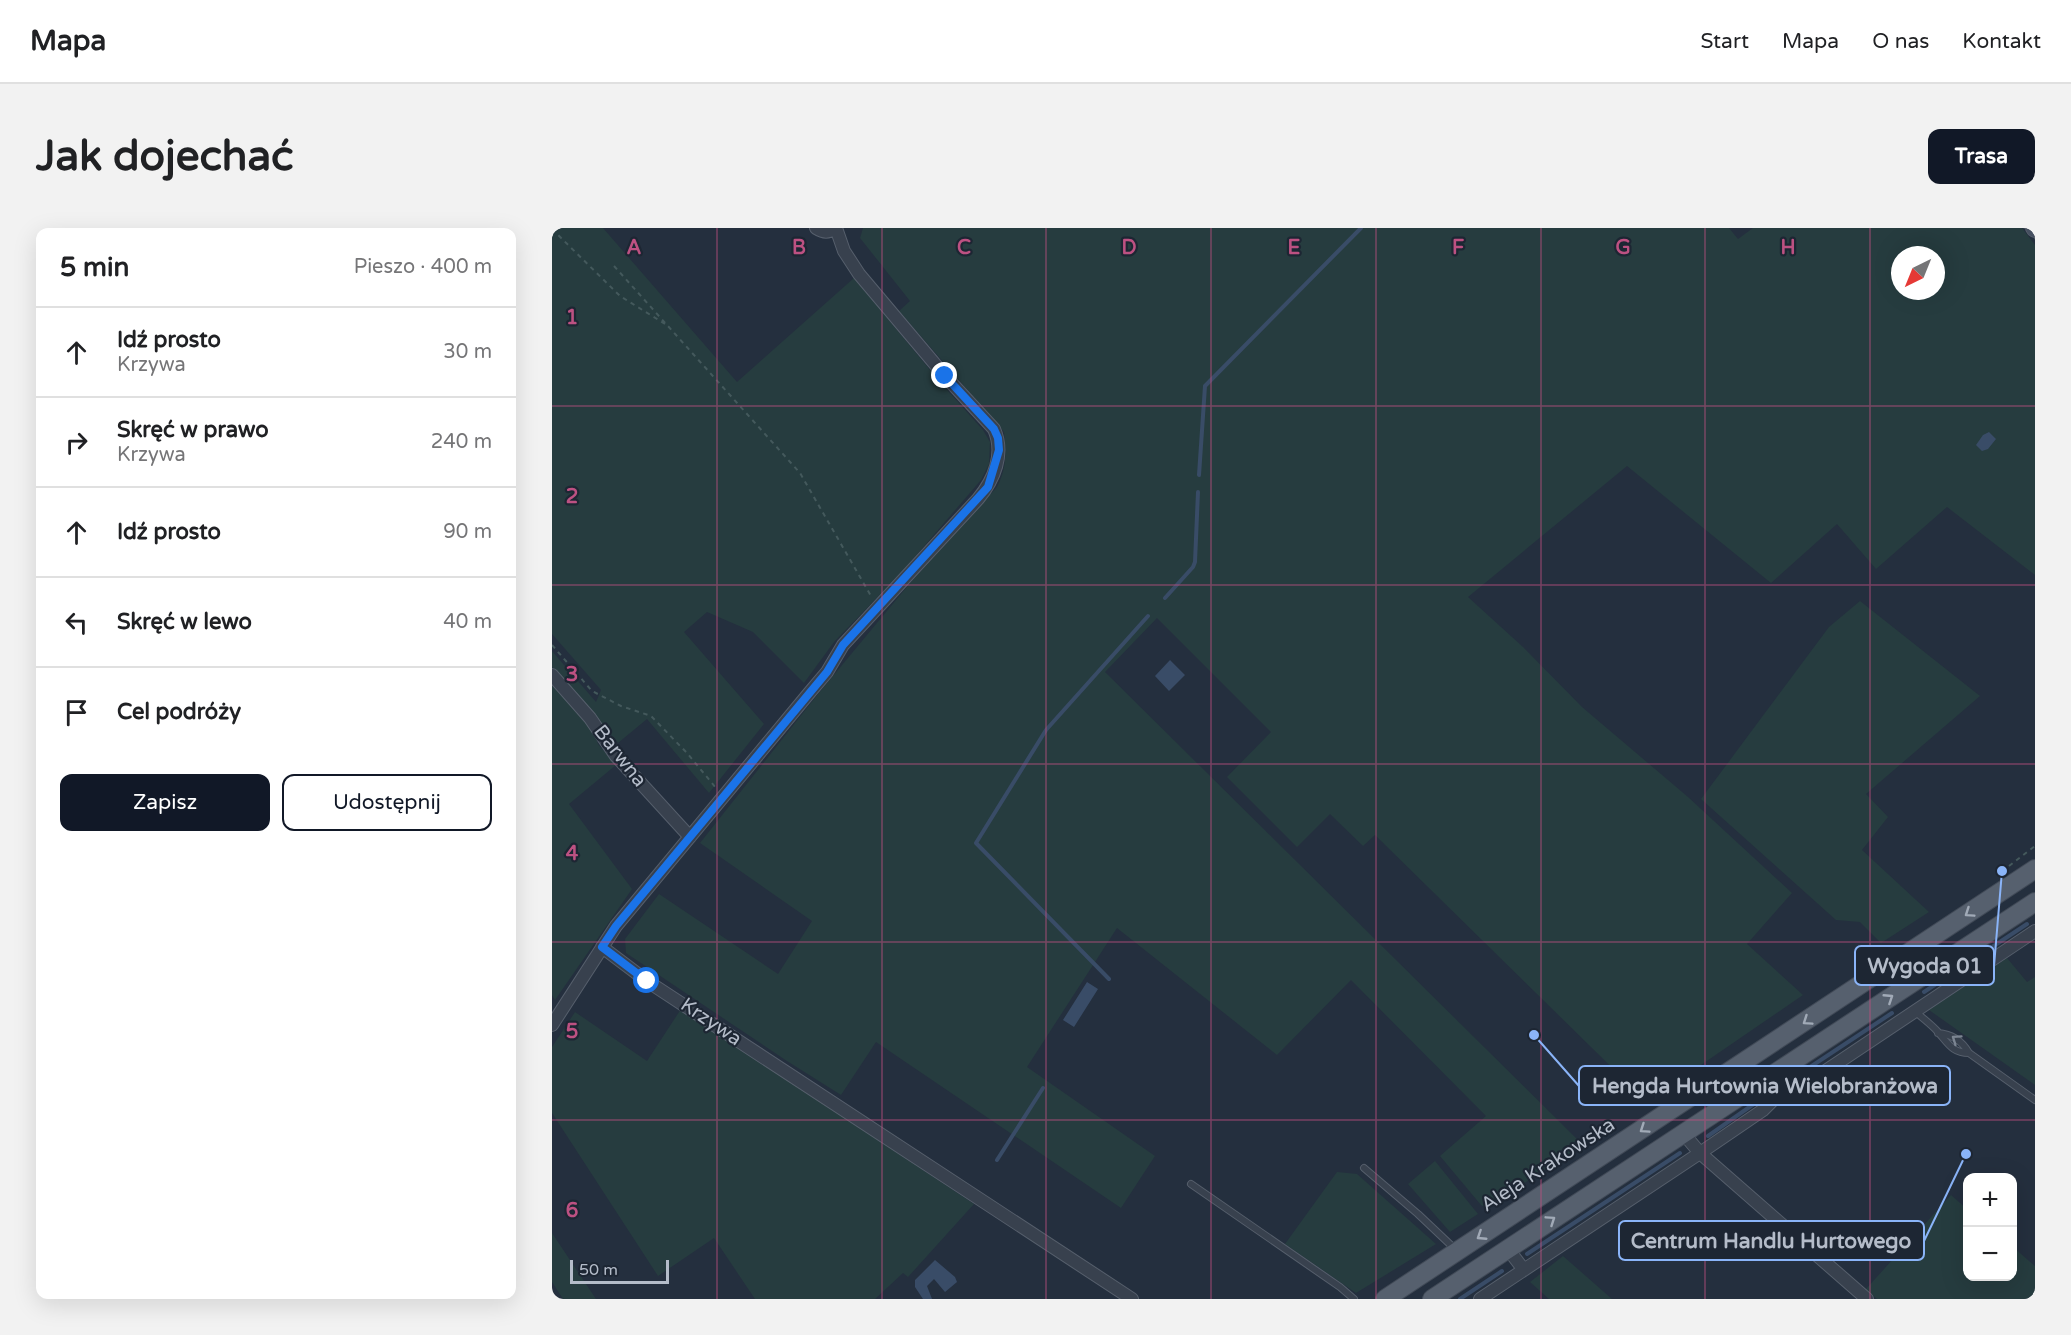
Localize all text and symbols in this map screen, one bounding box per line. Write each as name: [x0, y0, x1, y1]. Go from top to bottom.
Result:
text: Mapa: [30, 24, 106, 58]
text: Start: [1701, 29, 1749, 54]
text: Mapa: [1782, 29, 1839, 54]
text: O nas: [1872, 29, 1929, 54]
text: Kontakt: [1962, 29, 2041, 54]
button: Trasa: [1928, 129, 2035, 184]
text: Jak dojechać: [36, 131, 293, 182]
text: A: [627, 236, 642, 260]
text: B: [792, 236, 806, 260]
text: C: [957, 236, 971, 260]
text: D: [1121, 236, 1137, 260]
text: E: [1288, 236, 1301, 260]
text: F: [1452, 236, 1464, 260]
text: G: [1615, 236, 1631, 260]
text: H: [1780, 236, 1796, 260]
north arrow: [1891, 246, 1945, 300]
text: 5 min: [60, 252, 129, 283]
text: Pieszo · 400 m: [354, 255, 492, 279]
text: 1: [566, 306, 578, 330]
text: Idź prosto: [117, 327, 221, 353]
icon: ahead: [60, 336, 93, 369]
text: 30 m: [443, 340, 492, 364]
text: Krzywa: [117, 353, 186, 377]
route end: [931, 362, 957, 388]
text: Skręć w prawo: [117, 417, 269, 443]
icon: right: [60, 426, 93, 459]
text: 240 m: [431, 430, 492, 454]
text: Krzywa: [117, 443, 186, 467]
text: 2: [566, 485, 578, 509]
icon: ahead: [60, 516, 93, 549]
text: Idź prosto: [117, 519, 221, 545]
text: 90 m: [443, 520, 492, 544]
icon: left: [60, 606, 93, 639]
text: Skręć w lewo: [117, 609, 252, 635]
text: 40 m: [443, 610, 492, 634]
text: 3: [566, 663, 578, 687]
icon: arrive: [60, 696, 93, 729]
text: Cel podróży: [117, 699, 241, 725]
street label: Barwna: [588, 720, 652, 792]
button: Zapisz: [60, 774, 270, 831]
button: Udostępnij: [282, 774, 492, 831]
text: 4: [566, 842, 579, 866]
one-way arrow: [1965, 906, 1976, 917]
callout: Wygoda 01: [1855, 946, 1994, 985]
text: Wygoda 01: [1867, 954, 1983, 979]
route start: [633, 967, 659, 993]
street label: Krzywa: [676, 993, 746, 1051]
one-way arrow: [1883, 994, 1894, 1005]
one-way arrow: [1803, 1014, 1814, 1025]
text: 5: [566, 1020, 578, 1044]
one-way arrow: [1952, 1035, 1963, 1046]
callout: Hengda Hurtownia Wielobranżowa: [1579, 1066, 1950, 1105]
text: Hengda Hurtownia Wielobranżowa: [1592, 1074, 1938, 1099]
street label: Aleja Krakowska: [1476, 1113, 1620, 1217]
one-way arrow: [1640, 1122, 1651, 1133]
map controls: [1963, 1173, 2017, 1281]
button: +: [1963, 1173, 2017, 1227]
text: 6: [566, 1199, 578, 1223]
one-way arrow: [1544, 1216, 1555, 1227]
callout: Centrum Handlu Hurtowego: [1619, 1221, 1924, 1260]
button: −: [1963, 1227, 2017, 1281]
one-way arrow: [1477, 1228, 1487, 1240]
text: Centrum Handlu Hurtowego: [1631, 1229, 1912, 1254]
scale bar: [570, 1257, 669, 1284]
text: 50 m: [579, 1260, 618, 1280]

